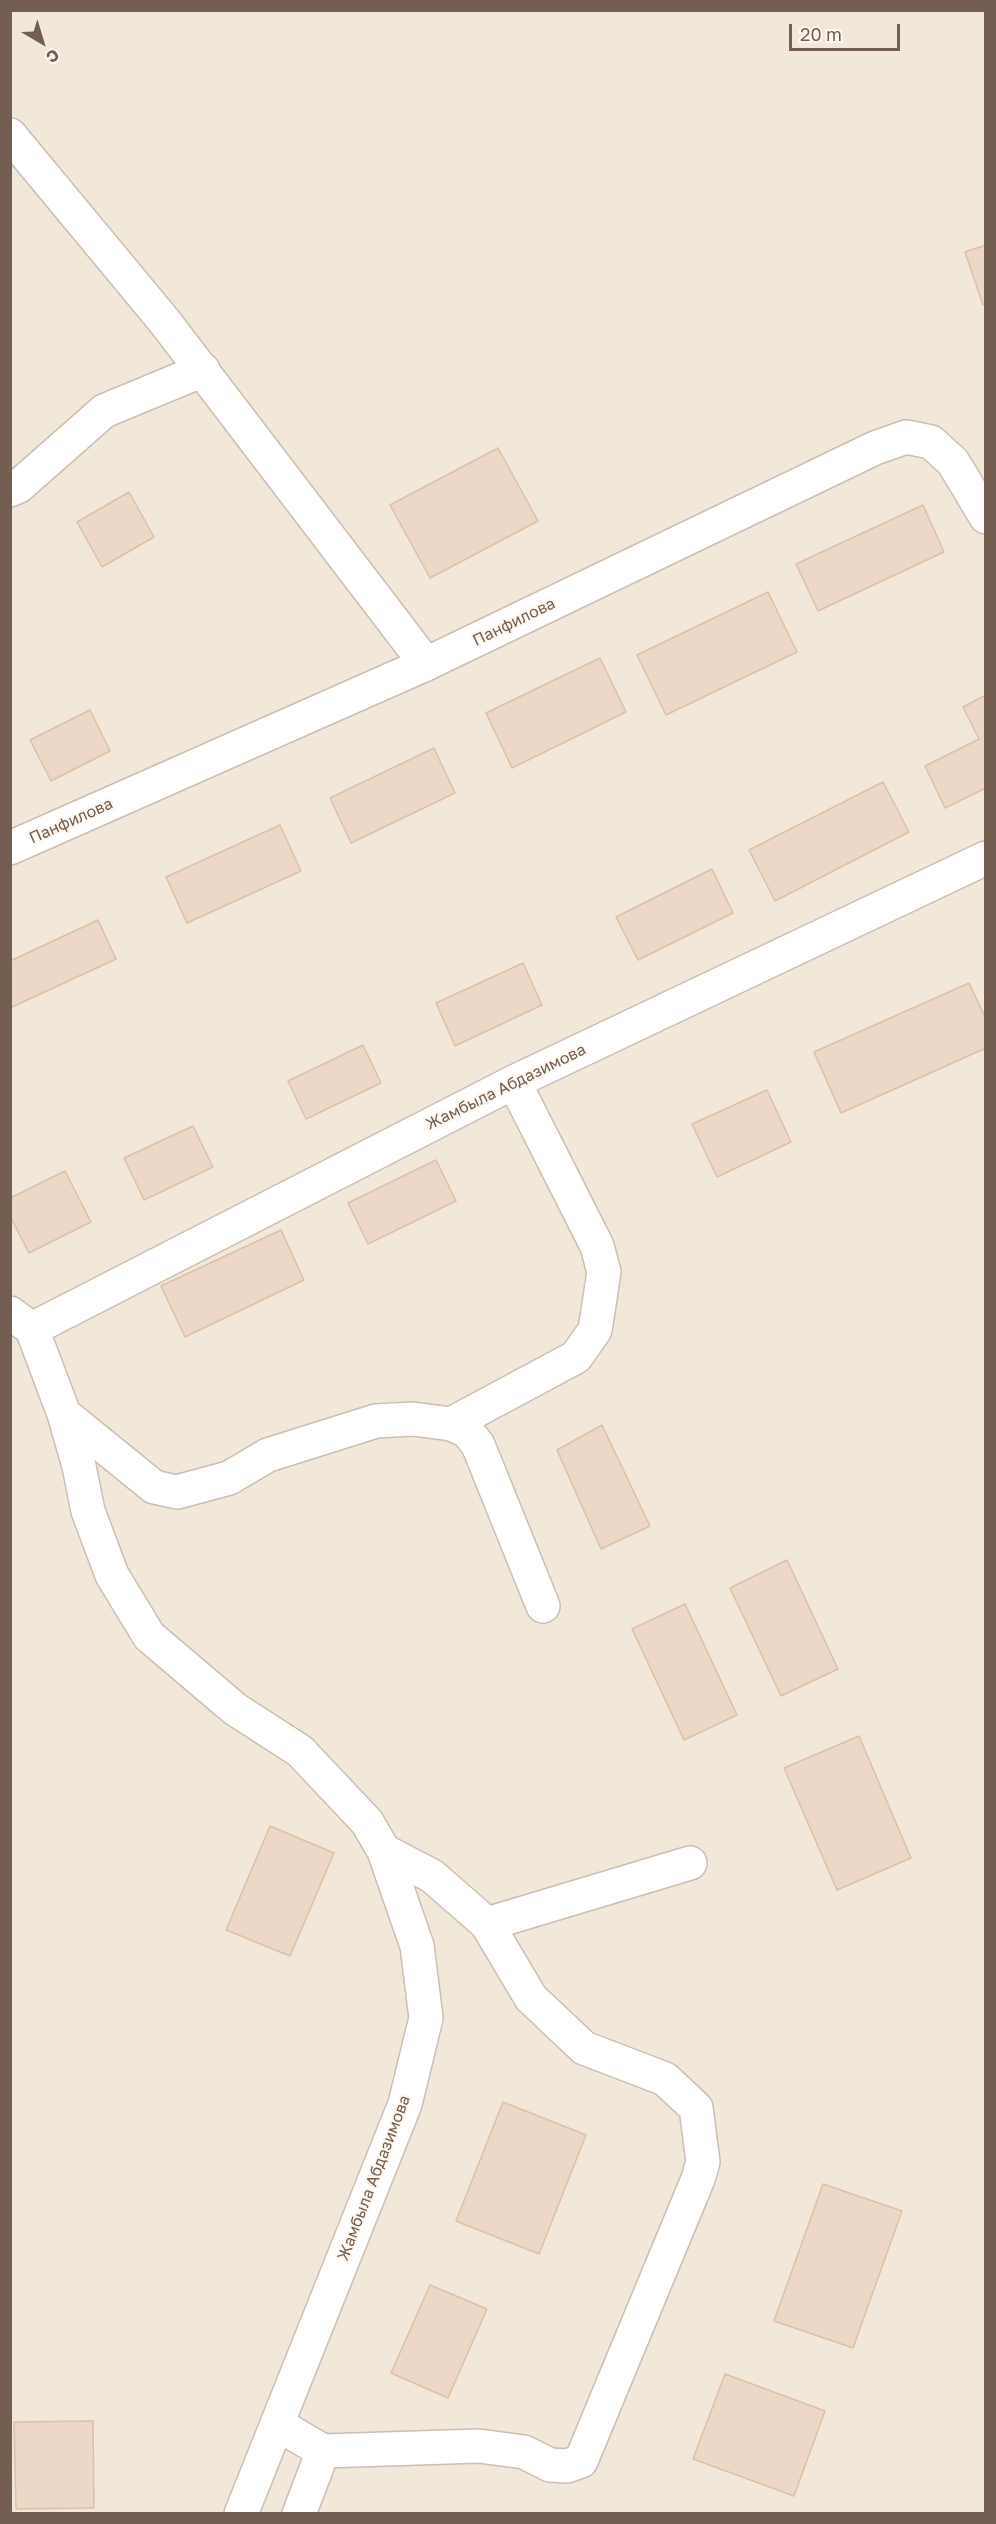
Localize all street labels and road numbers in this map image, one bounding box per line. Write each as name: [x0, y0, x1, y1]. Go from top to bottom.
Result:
street label: Панфилова: [470, 594, 558, 650]
street label: Панфилова: [26, 794, 116, 848]
street label: Жамбыла Абдазимова: [423, 1040, 589, 1134]
street label: Жамбыла Абдазимова: [334, 2093, 414, 2263]

